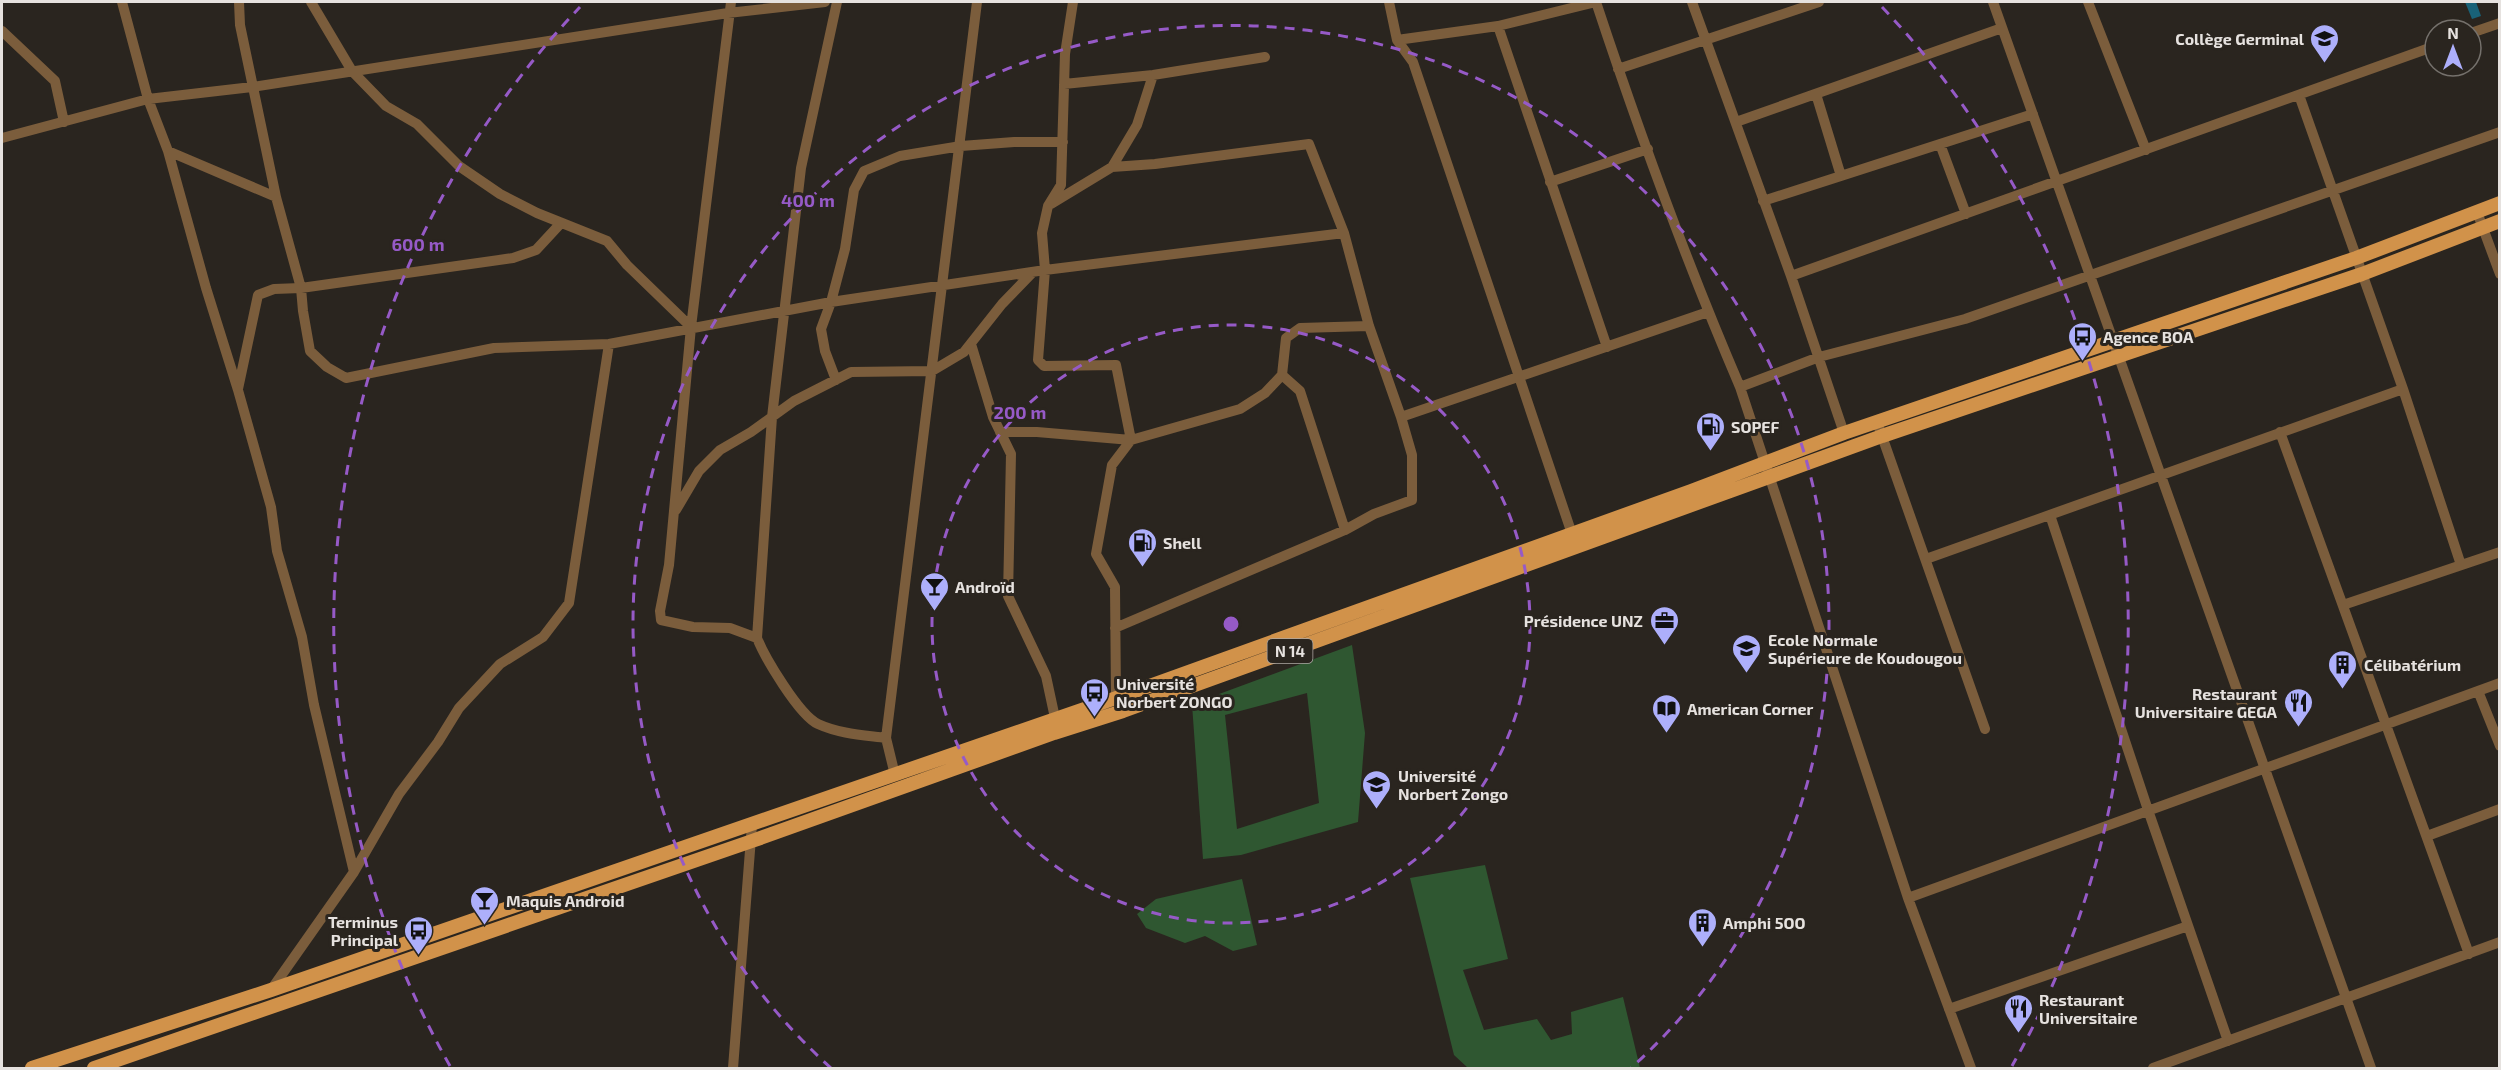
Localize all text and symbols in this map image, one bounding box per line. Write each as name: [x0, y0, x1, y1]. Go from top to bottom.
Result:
north arrow: [2423, 18, 2483, 78]
school or university icon: Collège Germinal: [2309, 22, 2341, 64]
text: N: [2447, 23, 2459, 42]
place label: Collège Germinal: [2175, 29, 2305, 48]
text: 400 m: [781, 189, 835, 211]
text: 600 m: [391, 233, 445, 255]
bus stop icon: Agence BOA: [2066, 320, 2098, 362]
place label: Agence BOA: [2103, 327, 2194, 346]
text: 200 m: [994, 401, 1046, 423]
fuel station icon: SOPEF: [1694, 410, 1726, 452]
place label: SOPEF: [1731, 417, 1780, 436]
fuel station icon: Shell: [1126, 526, 1158, 568]
place label: Shell: [1163, 533, 1202, 552]
bar icon: Androïd: [918, 570, 950, 612]
place label: Androïd: [955, 577, 1015, 596]
office icon: Présidence UNZ: [1648, 604, 1680, 646]
place label: Présidence UNZ: [1524, 611, 1643, 630]
centre of rings: [1221, 614, 1241, 634]
place label: Ecole Normale Supérieure de Koudougou: [1768, 630, 1962, 667]
school or university icon: Ecole Normale Supérieure de Koudougou: [1731, 632, 1763, 674]
road number: N 14: [1268, 639, 1312, 663]
building icon: Célibatérium: [2327, 648, 2359, 690]
place label: Célibatérium: [2364, 655, 2461, 674]
place label: Université Norbert ZONGO: [1116, 674, 1232, 711]
bus stop icon: Université Norbert ZONGO: [1079, 676, 1111, 718]
place label: Restaurant Universitaire GEGA: [2135, 684, 2278, 721]
restaurant icon: Restaurant Universitaire GEGA: [2282, 686, 2314, 728]
library icon: American Corner: [1650, 692, 1682, 734]
place label: American Corner: [1687, 699, 1813, 718]
place label: Université Norbert Zongo: [1398, 766, 1508, 803]
school or university icon: Université Norbert Zongo: [1361, 768, 1393, 810]
bar icon: Maquis Android: [469, 884, 501, 926]
place label: Maquis Android: [506, 891, 624, 910]
building icon: Amphi 5OO: [1686, 906, 1718, 948]
place label: Terminus Principal: [328, 912, 399, 949]
place label: Amphi 5OO: [1723, 913, 1805, 932]
bus stop icon: Terminus Principal: [403, 914, 435, 956]
place label: Restaurant Universitaire: [2039, 990, 2138, 1027]
restaurant icon: Restaurant Universitaire: [2002, 992, 2034, 1034]

